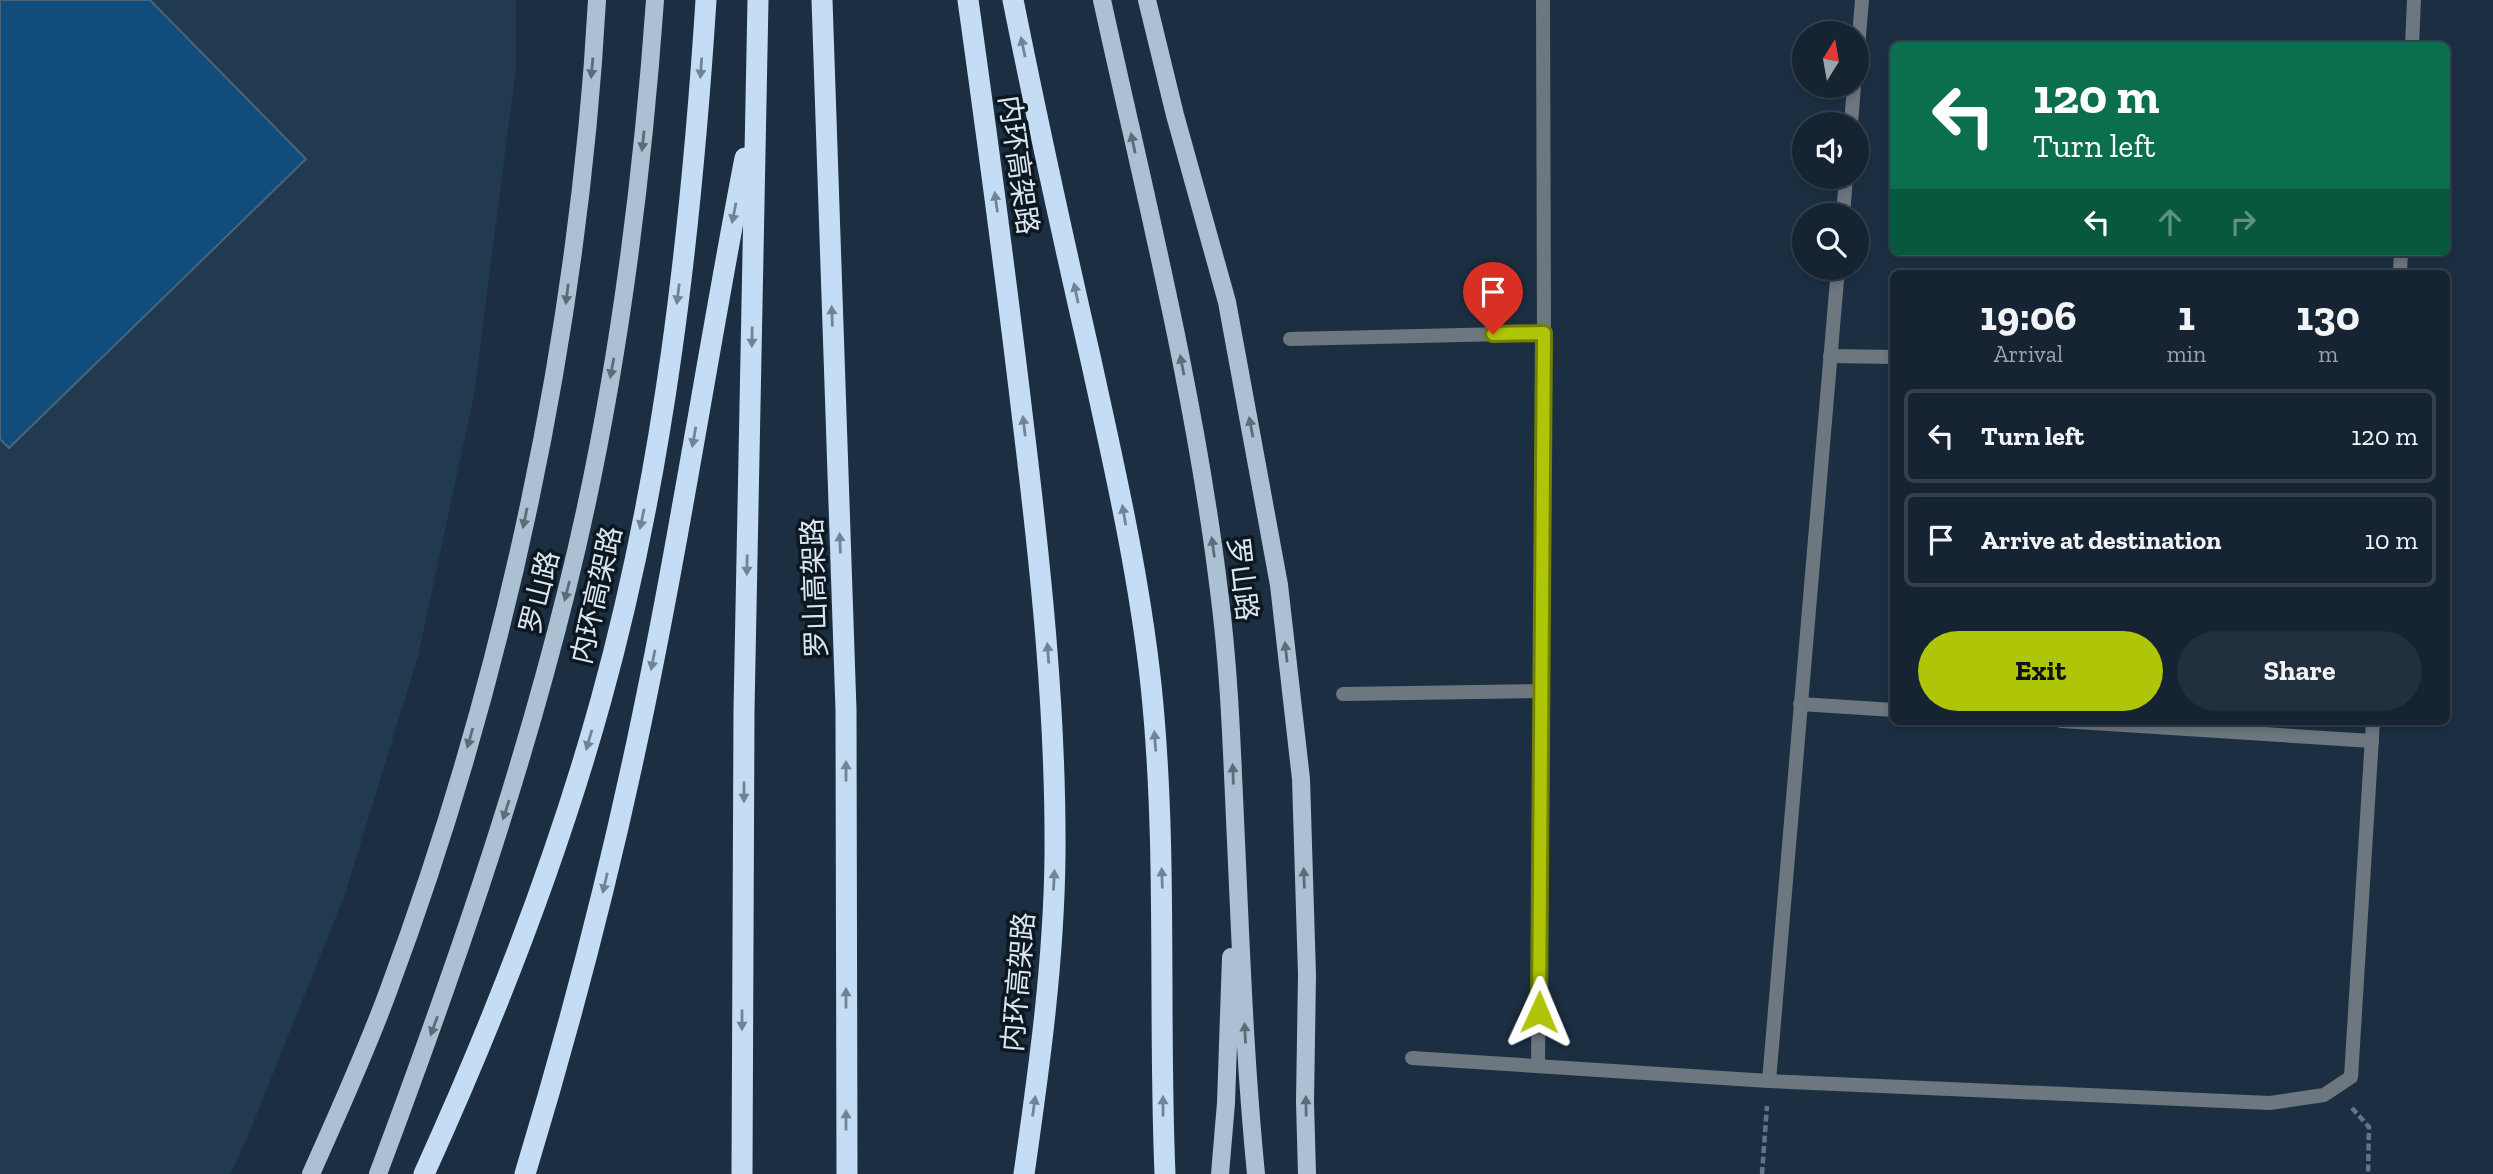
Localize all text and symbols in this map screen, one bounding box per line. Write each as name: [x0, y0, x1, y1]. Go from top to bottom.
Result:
north arrow: [1792, 21, 1869, 98]
map controls: [1792, 21, 1869, 280]
one-way arrow: [1017, 36, 1028, 58]
one-way arrow: [586, 57, 597, 79]
one-way arrow: [696, 57, 707, 79]
text: 120 m: [2033, 67, 2159, 126]
icon: left: [1918, 70, 2009, 161]
street label: 内环高架路: [992, 93, 1045, 237]
button: sound: [1792, 112, 1869, 189]
text: Turn left: [2033, 127, 2155, 165]
one-way arrow: [637, 130, 648, 152]
one-way arrow: [1128, 132, 1139, 154]
one-way arrow: [990, 191, 1001, 213]
one-way arrow: [729, 202, 740, 224]
button: search: [1792, 203, 1869, 280]
icon: left: [2078, 203, 2116, 241]
icon: ahead: [2151, 203, 2189, 241]
icon: right: [2224, 203, 2262, 241]
pin: [1463, 262, 1523, 334]
icon: arrive: [1474, 273, 1512, 311]
one-way arrow: [1070, 282, 1081, 304]
one-way arrow: [561, 283, 572, 305]
one-way arrow: [673, 284, 684, 306]
text: 19:06: [1980, 290, 2077, 341]
text: 1: [2178, 290, 2195, 341]
text: 130: [2296, 290, 2360, 341]
one-way arrow: [827, 305, 838, 327]
one-way arrow: [746, 327, 757, 349]
text: Arrival: [1994, 340, 2063, 368]
text: min: [2167, 340, 2206, 368]
text: m: [2318, 340, 2338, 368]
one-way arrow: [1176, 354, 1187, 376]
one-way arrow: [606, 357, 617, 379]
one-way arrow: [1018, 415, 1029, 437]
one-way arrow: [1245, 416, 1256, 438]
icon: left: [1922, 417, 1960, 455]
text: Turn left: [1981, 420, 2084, 452]
text: 120 m: [2351, 420, 2418, 452]
one-way arrow: [688, 426, 699, 448]
one-way arrow: [1118, 504, 1129, 526]
one-way arrow: [519, 507, 530, 529]
one-way arrow: [637, 508, 648, 530]
street label: 罗山高架路: [796, 517, 833, 659]
icon: arrive: [1922, 521, 1960, 559]
street label: 内环高架路: [565, 523, 628, 667]
text: Arrive at destination: [1981, 524, 2221, 556]
text: 10 m: [2365, 524, 2418, 556]
one-way arrow: [835, 532, 846, 554]
street label: 罗山路: [1221, 535, 1264, 623]
one-way arrow: [1207, 536, 1218, 558]
street label: 罗山路: [513, 547, 566, 637]
one-way arrow: [741, 554, 753, 576]
one-way arrow: [561, 580, 572, 602]
button: Exit: [1918, 631, 2163, 711]
button: Share: [2177, 631, 2422, 711]
one-way arrow: [1042, 641, 1053, 663]
one-way arrow: [1281, 641, 1292, 663]
one-way arrow: [647, 649, 658, 671]
one-way arrow: [464, 728, 474, 749]
one-way arrow: [1149, 729, 1160, 751]
one-way arrow: [584, 730, 594, 751]
one-way arrow: [840, 760, 852, 782]
one-way arrow: [1228, 762, 1239, 784]
one-way arrow: [738, 782, 749, 804]
one-way arrow: [500, 800, 510, 821]
one-way arrow: [1156, 867, 1168, 889]
one-way arrow: [1298, 867, 1309, 889]
one-way arrow: [1048, 869, 1059, 891]
one-way arrow: [600, 872, 611, 894]
street label: 内环高架路: [996, 911, 1041, 1053]
position arrow: [1502, 975, 1576, 1049]
one-way arrow: [840, 987, 852, 1009]
one-way arrow: [736, 1009, 748, 1031]
one-way arrow: [428, 1015, 439, 1036]
one-way arrow: [1240, 1021, 1251, 1043]
one-way arrow: [1028, 1095, 1039, 1117]
one-way arrow: [1157, 1095, 1169, 1117]
one-way arrow: [1300, 1095, 1311, 1117]
one-way arrow: [841, 1109, 852, 1131]

